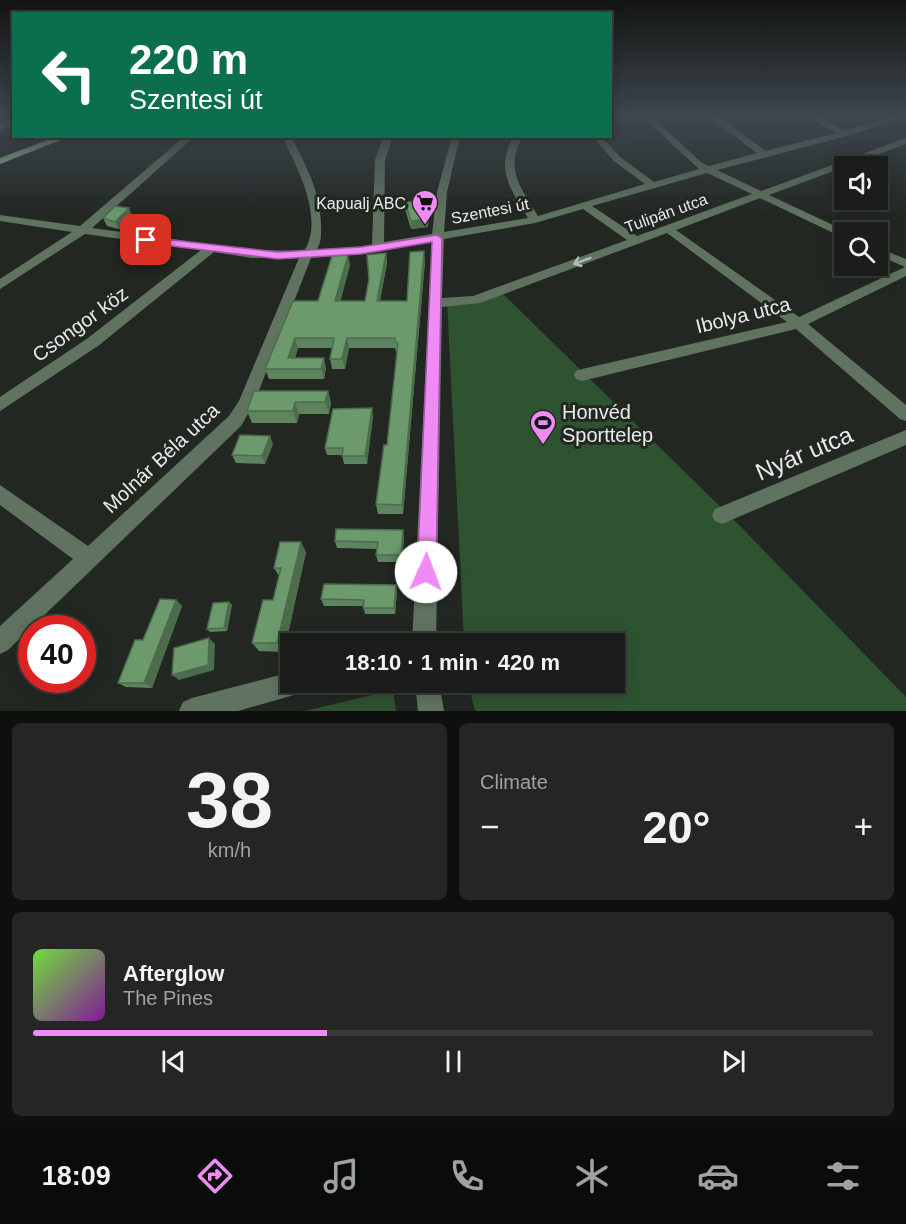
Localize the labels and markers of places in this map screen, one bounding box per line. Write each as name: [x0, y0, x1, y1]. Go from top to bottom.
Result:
supermarket icon: Kapualj ABC: [410, 188, 440, 226]
place label: Kapualj ABC: [316, 195, 406, 212]
pin: [120, 214, 171, 265]
place label: Honvéd Sporttelep: [562, 401, 653, 446]
sports icon: Honvéd Sporttelep: [528, 408, 558, 446]

